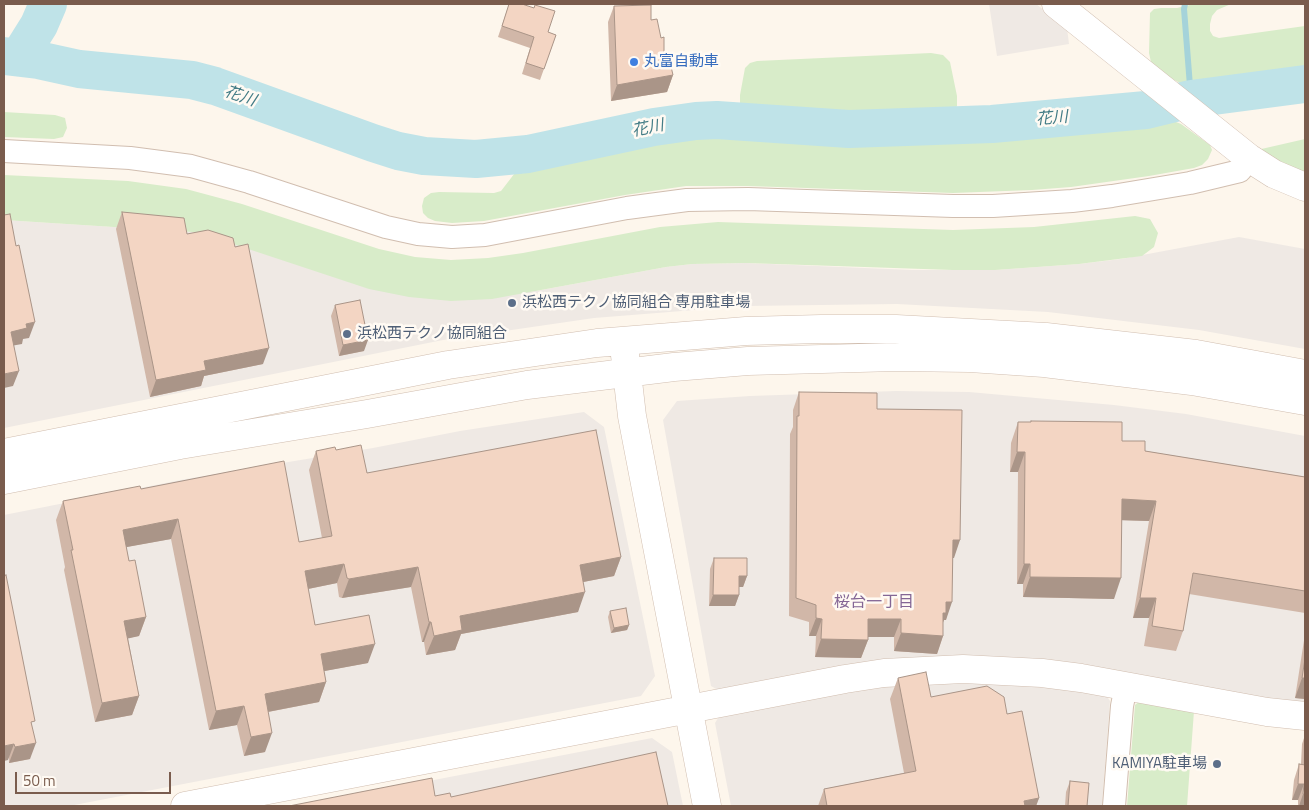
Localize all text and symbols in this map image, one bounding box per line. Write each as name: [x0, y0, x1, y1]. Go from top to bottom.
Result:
place label: 丸富自動車: [644, 53, 719, 71]
marker: 丸富自動車: [628, 56, 640, 68]
water label: 花川: [222, 83, 258, 111]
water label: 花川: [1035, 108, 1069, 130]
water label: 花川: [630, 117, 666, 141]
place label: 浜松西テクノ協同組合 専用駐車場: [522, 294, 750, 312]
marker: 浜松西テクノ協同組合 専用駐車場: [506, 297, 518, 309]
place label: 浜松西テクノ協同組合: [357, 325, 507, 343]
marker: 浜松西テクノ協同組合: [341, 328, 353, 340]
district label: 桜台一丁目: [834, 593, 914, 613]
place label: KAMIYA駐車場: [1112, 755, 1207, 773]
marker: KAMIYA駐車場: [1211, 758, 1223, 770]
scale bar: [18, 762, 174, 794]
text: 50 m: [23, 769, 56, 792]

